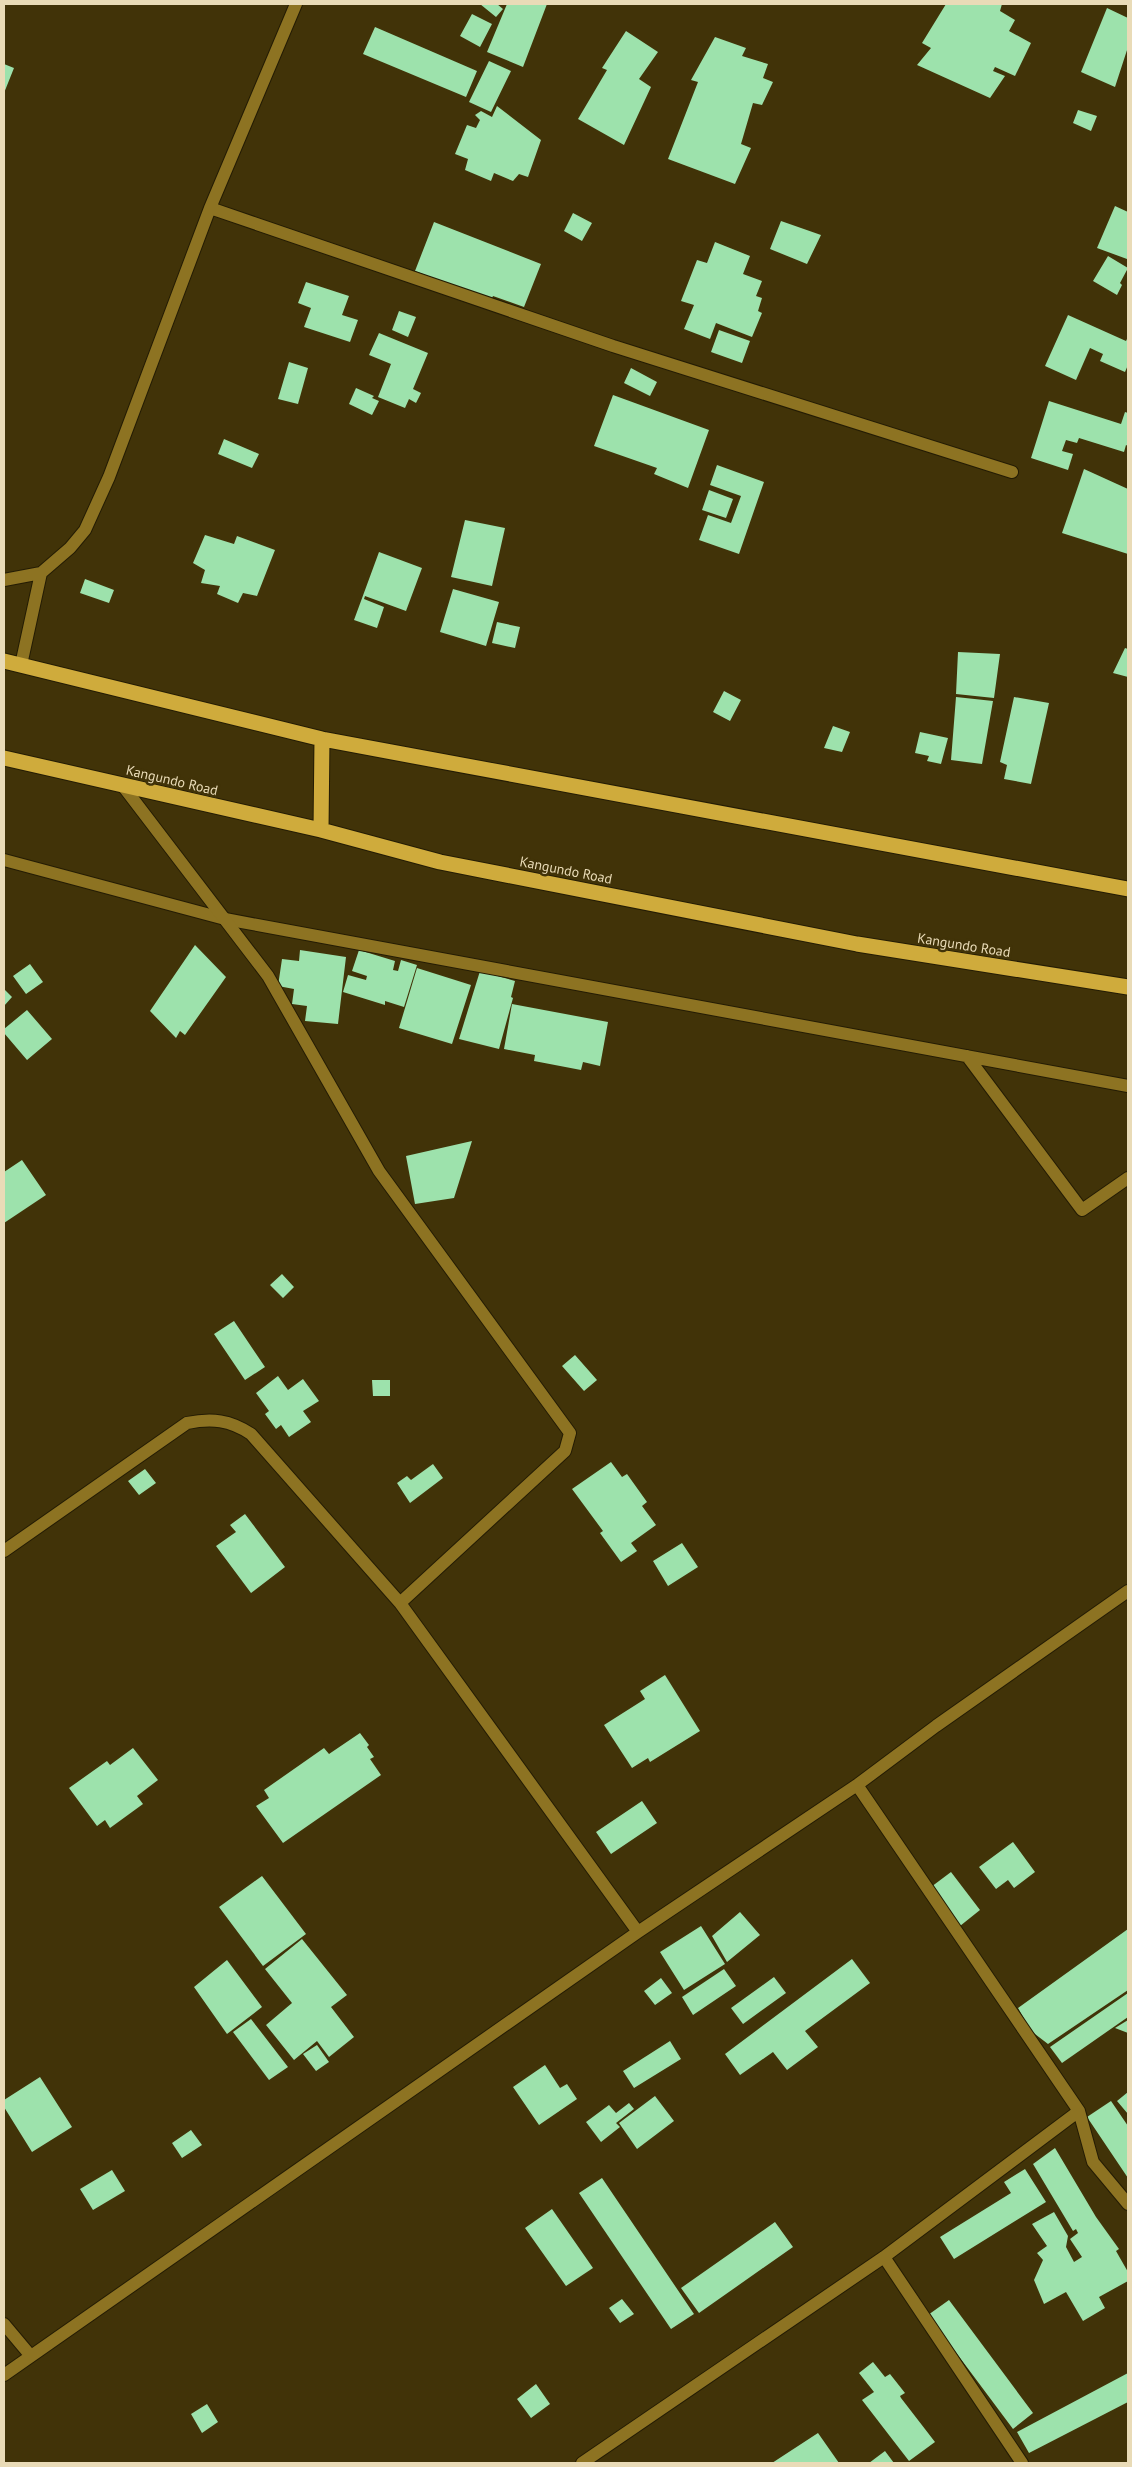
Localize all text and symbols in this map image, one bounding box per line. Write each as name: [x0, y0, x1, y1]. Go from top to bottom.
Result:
street label: Kangundo Road: [124, 761, 220, 799]
street label: Kangundo Road: [518, 852, 614, 888]
street label: Kangundo Road: [916, 929, 1012, 961]

